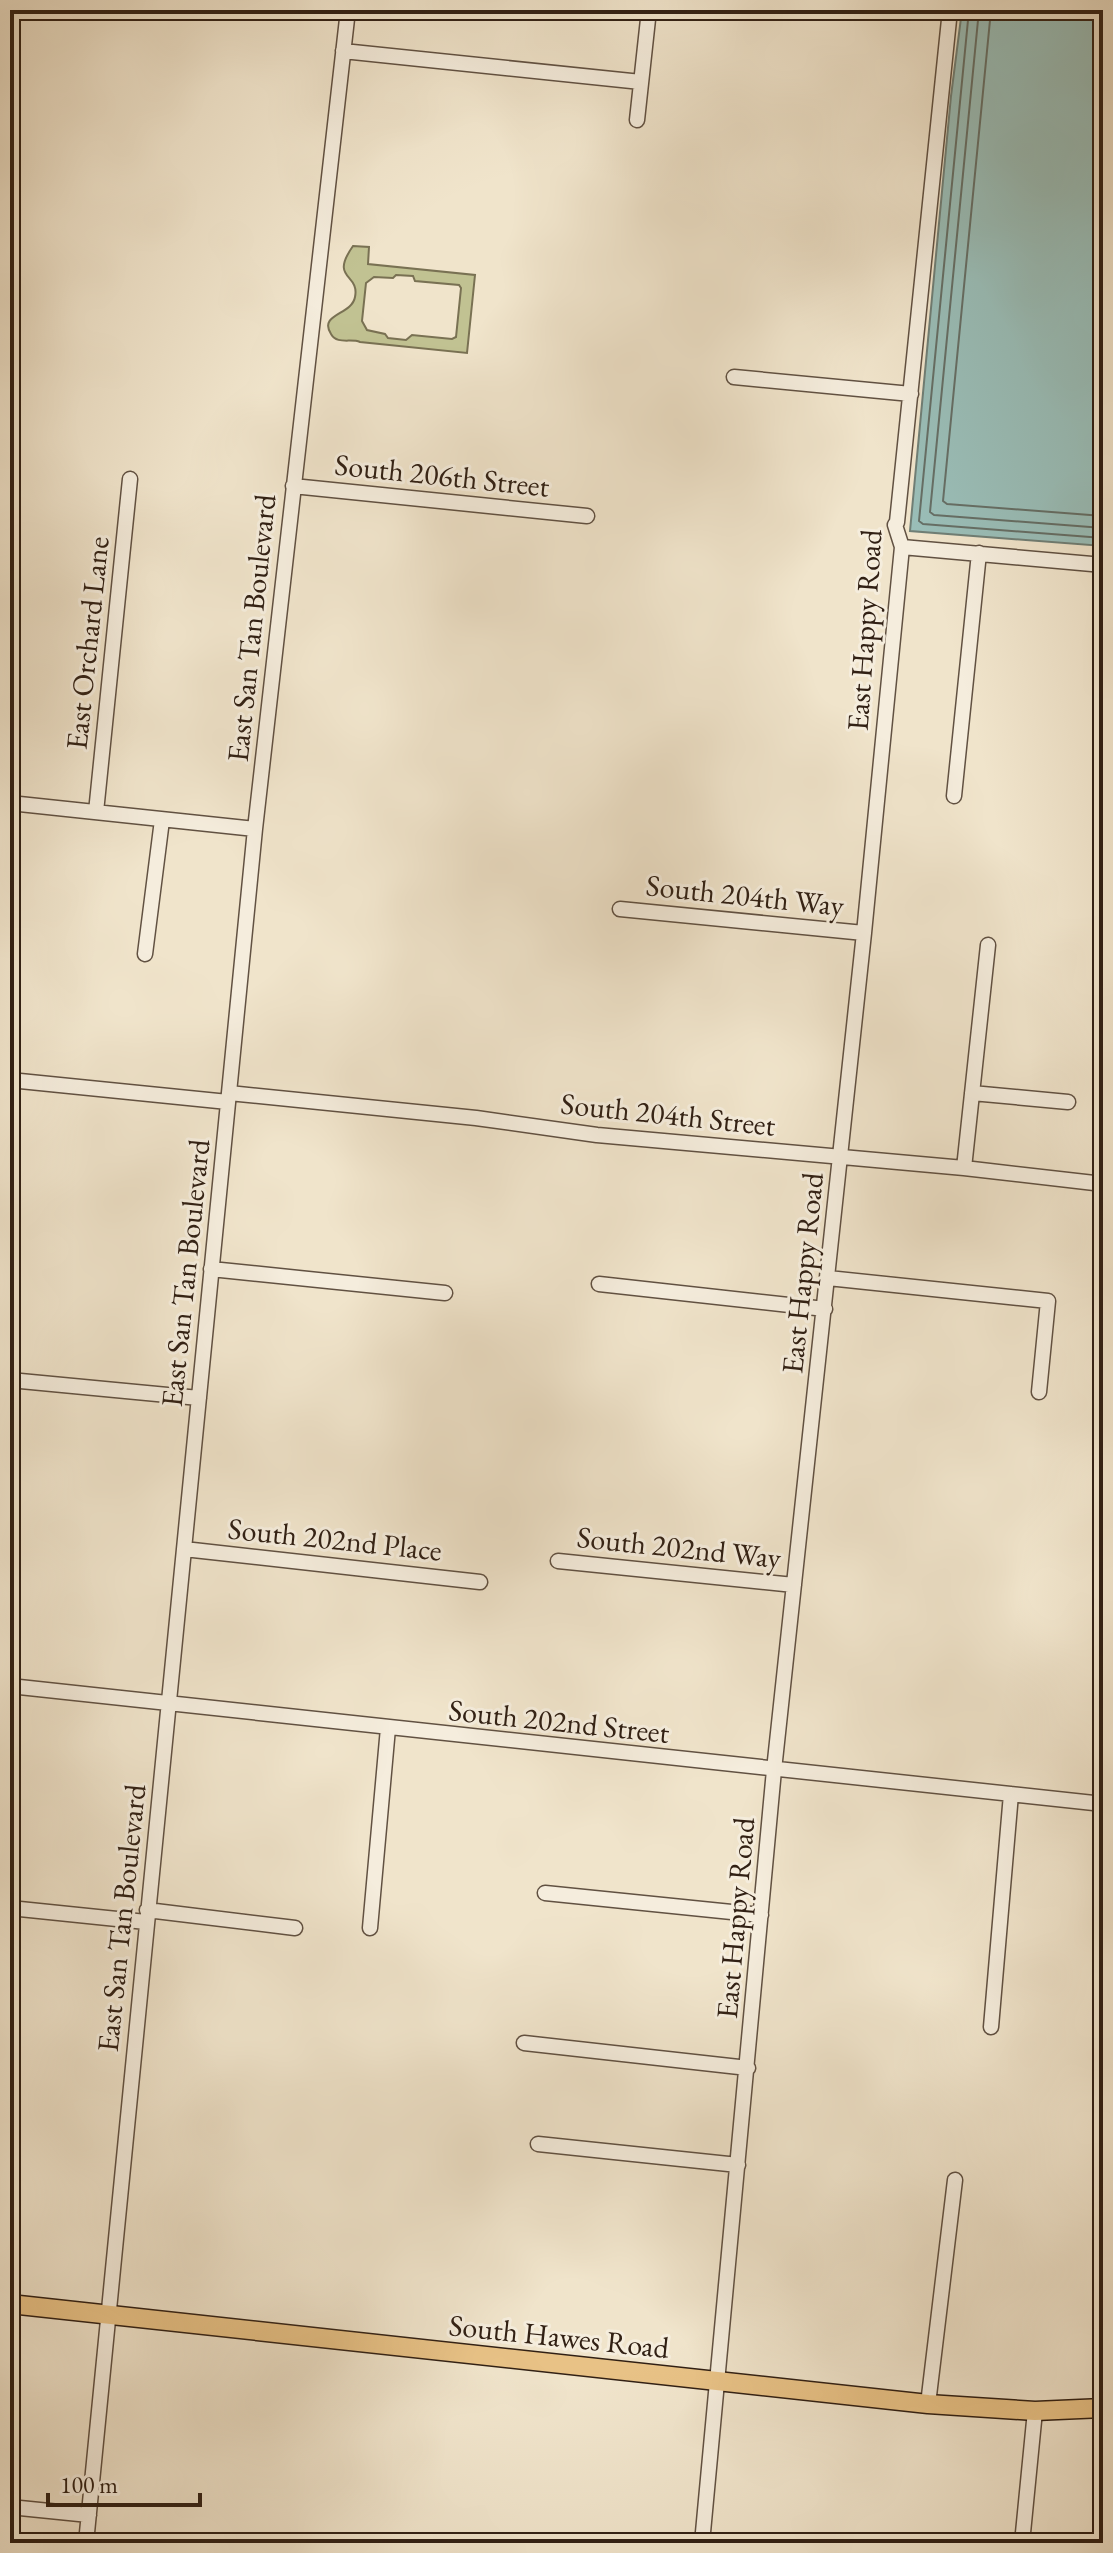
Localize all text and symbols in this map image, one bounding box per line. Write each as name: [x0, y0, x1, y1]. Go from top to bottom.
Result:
street label: South 206th Street: [333, 444, 552, 506]
street label: East San Tan Boulevard: [218, 491, 285, 764]
street label: East Happy Road: [838, 527, 891, 732]
street label: East Orchard Lane: [56, 535, 118, 751]
street label: South 204th Way: [644, 865, 847, 925]
street label: South 204th Street: [559, 1083, 778, 1145]
street label: East San Tan Boulevard: [152, 1136, 219, 1409]
street label: East Happy Road: [772, 1170, 832, 1375]
street label: South 202nd Place: [226, 1508, 444, 1570]
street label: South 202nd Way: [575, 1517, 784, 1577]
street label: South 202nd Street: [447, 1690, 672, 1752]
street label: East San Tan Boulevard: [88, 1781, 155, 2054]
street label: East Happy Road: [707, 1815, 763, 2020]
street label: South Hawes Road: [447, 2305, 672, 2367]
scale bar: [48, 2457, 200, 2507]
text: 100 m: [60, 2469, 118, 2500]

